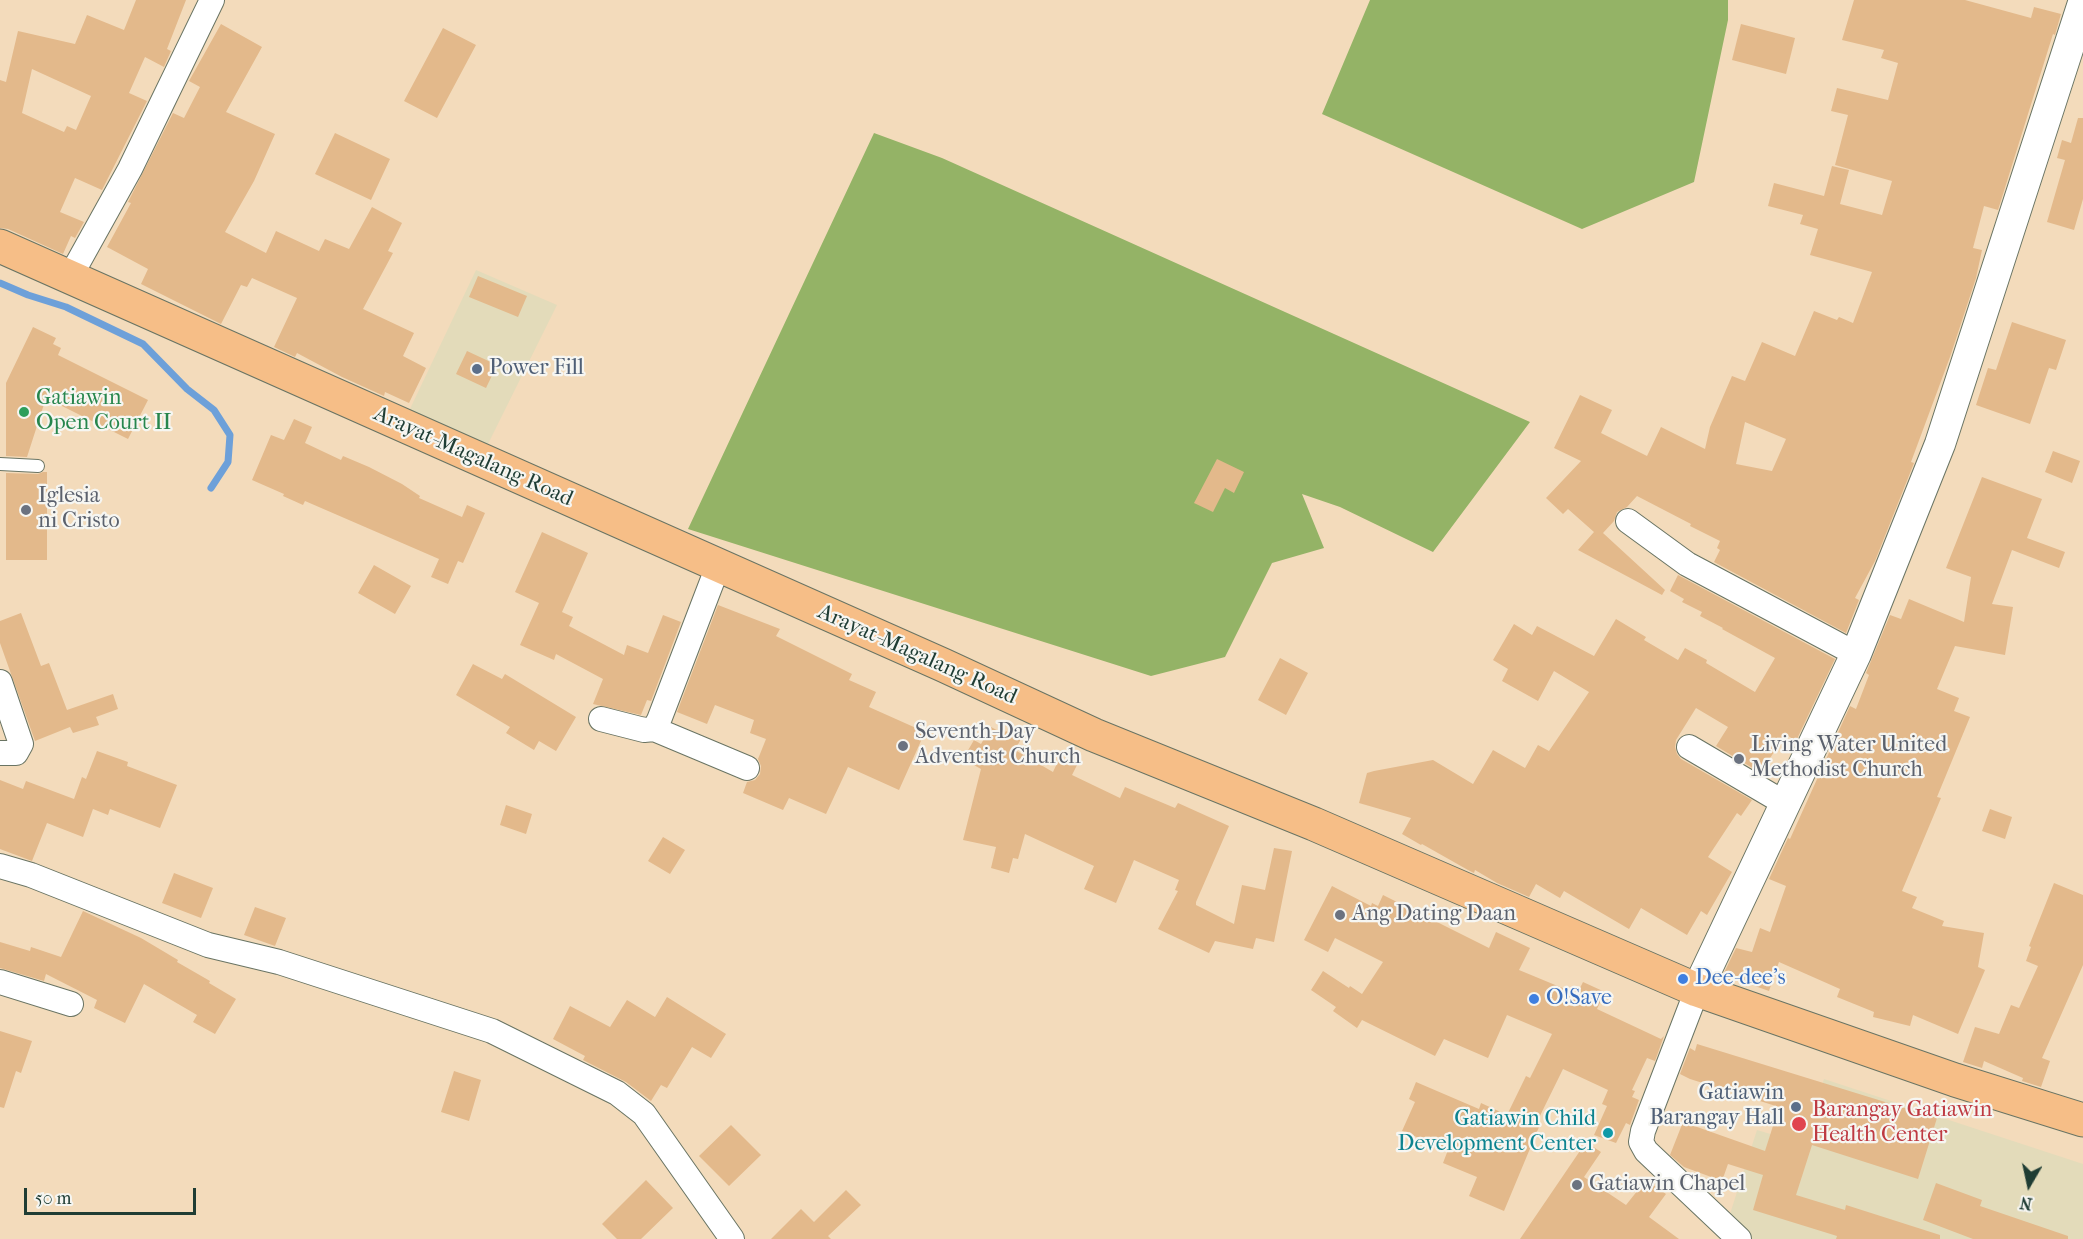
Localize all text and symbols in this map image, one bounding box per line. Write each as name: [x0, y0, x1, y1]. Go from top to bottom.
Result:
place label: Power Fill: [489, 356, 584, 382]
marker: Power Fill: [470, 362, 484, 376]
place label: Gatiawin Open Court II: [36, 386, 171, 438]
street label: Arayat-Magalang Road: [369, 401, 577, 513]
marker: Gatiawin Open Court II: [17, 405, 31, 419]
place label: Iglesia ni Cristo: [38, 484, 120, 536]
marker: Iglesia ni Cristo: [19, 503, 33, 517]
street label: Arayat-Magalang Road: [813, 599, 1021, 711]
place label: Seventh-Day Adventist Church: [915, 720, 1081, 772]
place label: Living Water United Methodist Church: [1751, 733, 1947, 784]
marker: Seventh-Day Adventist Church: [896, 739, 910, 753]
marker: Living Water United Methodist Church: [1732, 752, 1746, 766]
place label: Ang Dating Daan: [1352, 902, 1516, 928]
marker: Ang Dating Daan: [1333, 908, 1347, 922]
place label: Dee-dee's: [1695, 966, 1786, 992]
marker: Dee-dee's: [1676, 972, 1690, 986]
place label: O!Save: [1546, 986, 1612, 1012]
marker: O!Save: [1527, 992, 1541, 1006]
place label: Gatiawin Barangay Hall: [1649, 1081, 1784, 1132]
place label: Barangay Gatiawin Health Center: [1812, 1098, 1992, 1150]
marker: Gatiawin Barangay Hall: [1789, 1100, 1803, 1114]
place label: Gatiawin Child Development Center: [1398, 1107, 1596, 1158]
marker: Barangay Gatiawin Health Center: [1790, 1115, 1808, 1133]
marker: Gatiawin Child Development Center: [1601, 1126, 1615, 1140]
north arrow: [1999, 1155, 2059, 1215]
place label: Gatiawin Chapel: [1589, 1172, 1745, 1198]
scale bar: [27, 1176, 200, 1214]
marker: Gatiawin Chapel: [1570, 1178, 1584, 1192]
text: 50 m: [35, 1188, 71, 1209]
text: N: [2019, 1193, 2034, 1214]

